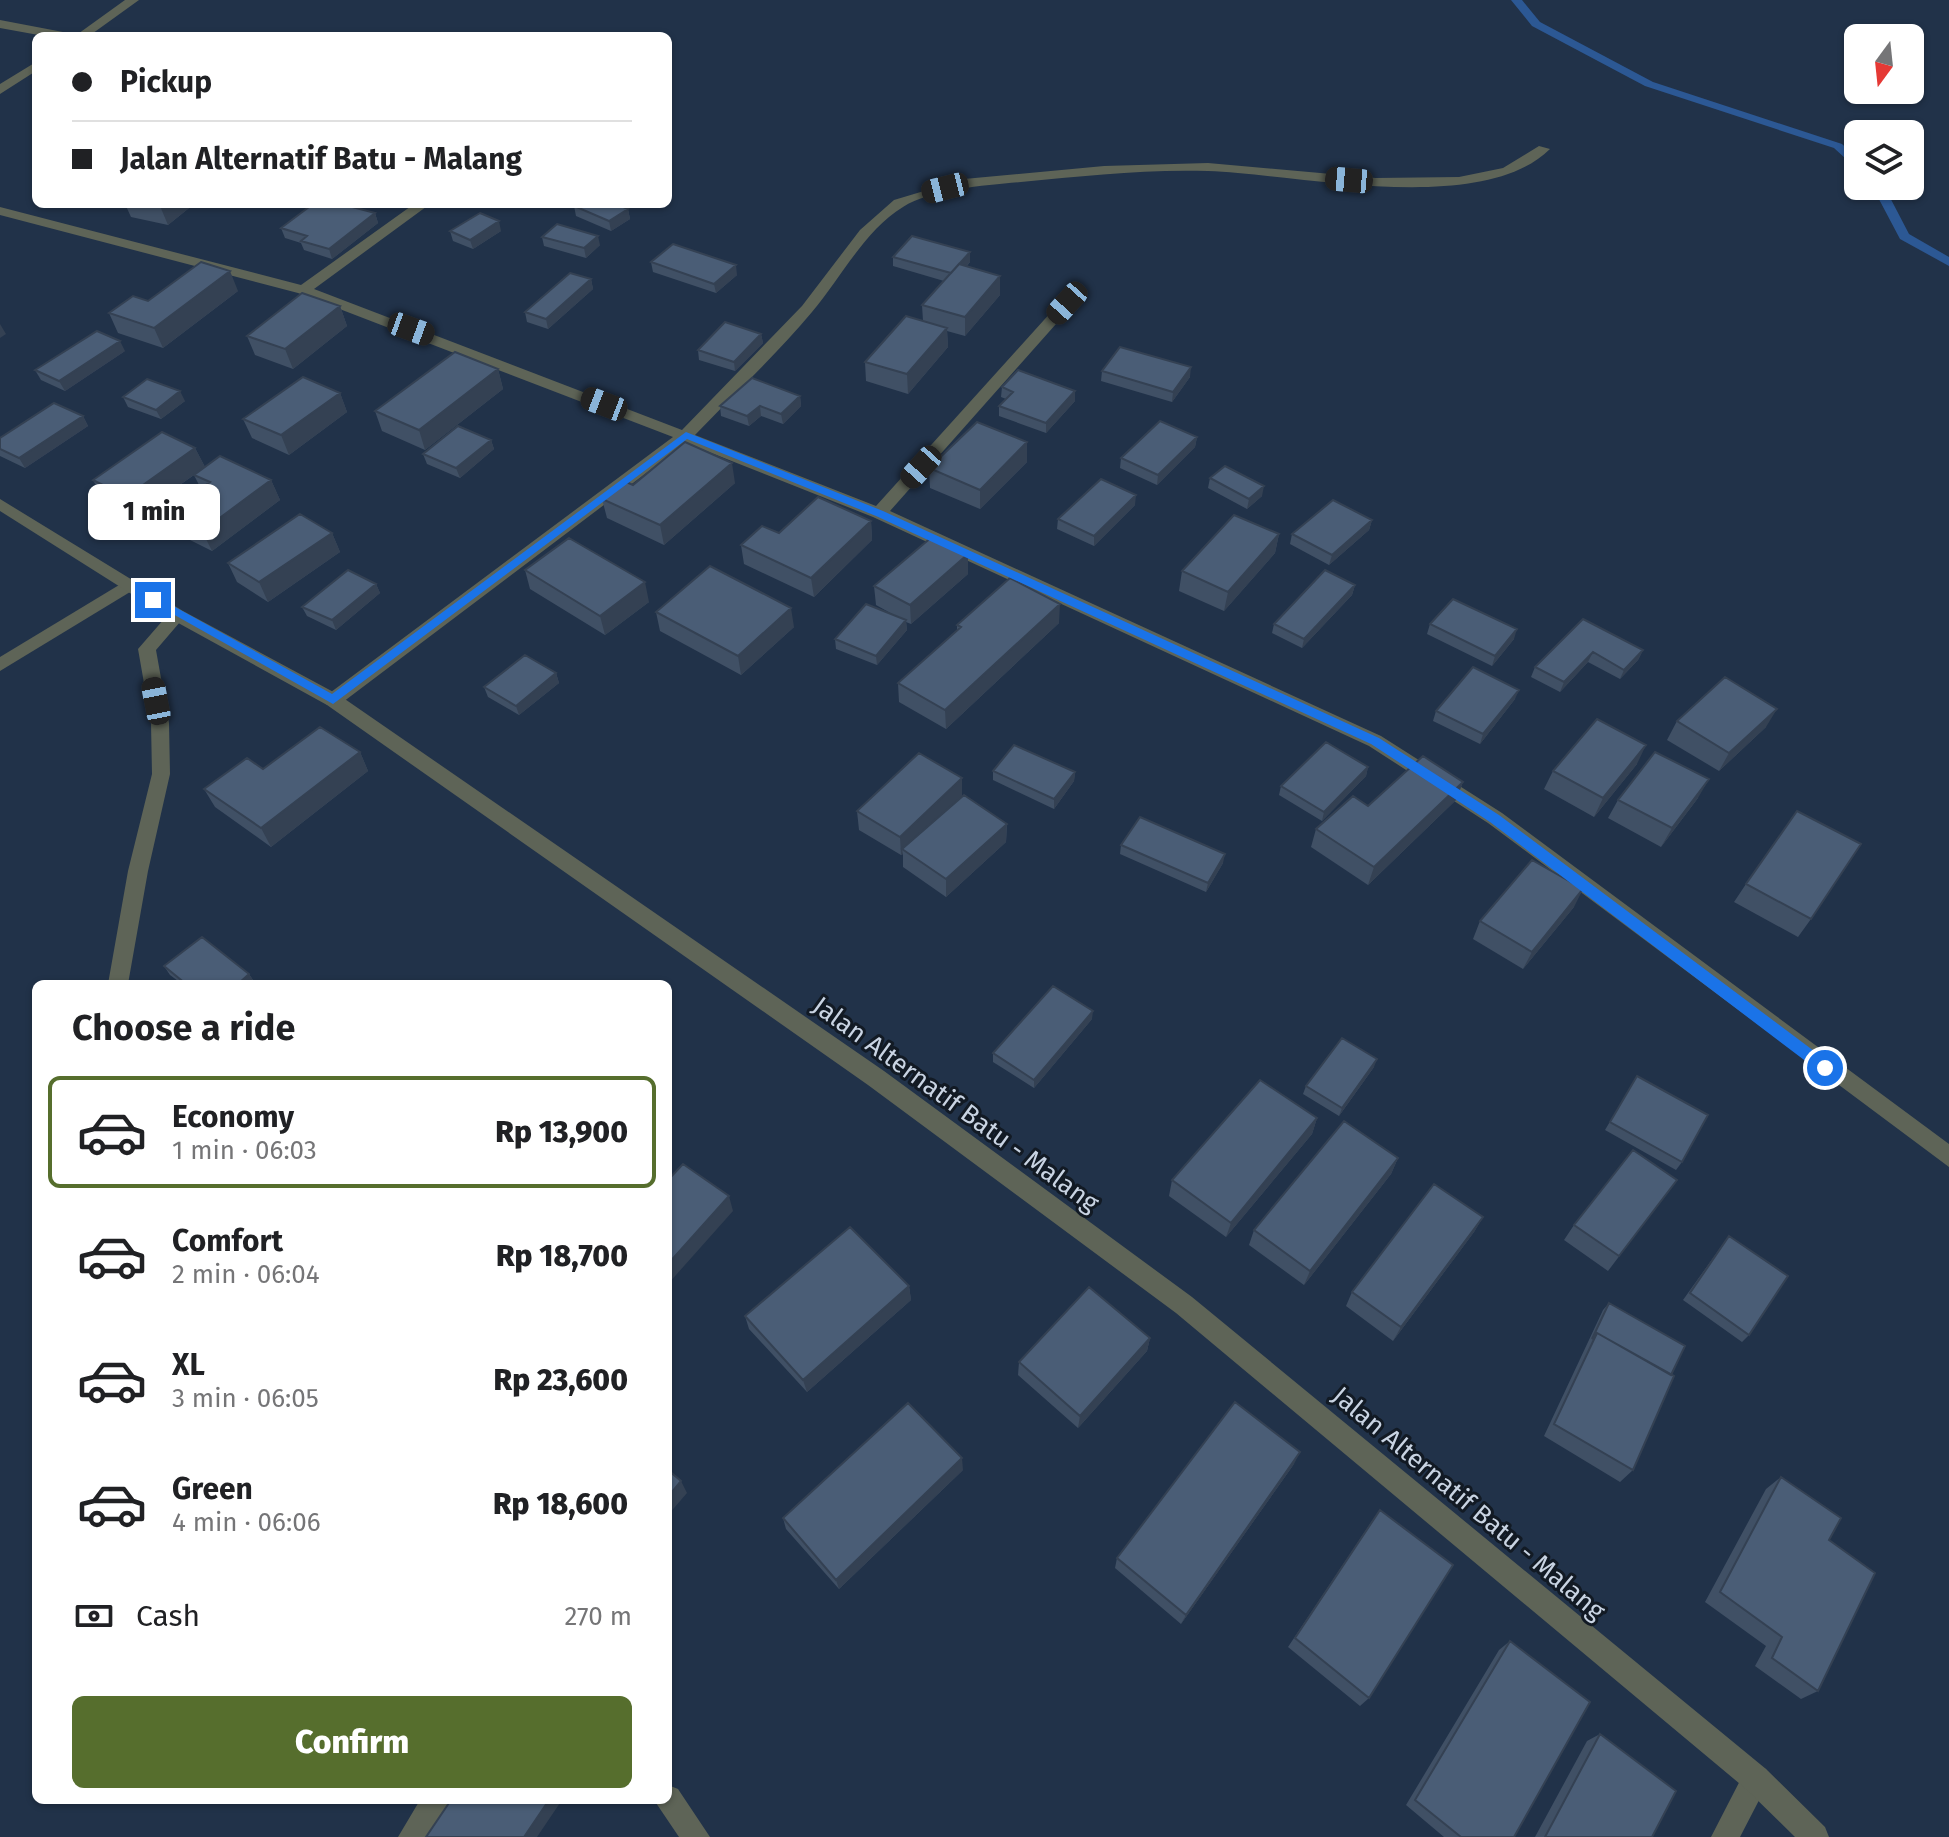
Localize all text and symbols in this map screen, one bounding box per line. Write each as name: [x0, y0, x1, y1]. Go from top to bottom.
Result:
north arrow: [1844, 24, 1924, 104]
map controls: [1844, 24, 1924, 200]
text: Pickup: [120, 64, 212, 100]
button: layers: [1844, 120, 1924, 200]
text: Jalan Alternatif Batu - Malang: [120, 141, 522, 177]
car: [1324, 166, 1374, 194]
car: [919, 171, 971, 205]
car: [1042, 277, 1092, 329]
car: [384, 310, 438, 348]
car: [577, 384, 631, 424]
car: [896, 441, 946, 493]
callout: 1 min: [87, 484, 219, 540]
text: 1 min: [123, 496, 185, 527]
route end: [135, 582, 171, 618]
car: [140, 675, 172, 727]
street label: Jalan Alternatif Batu - Malang: [807, 990, 1105, 1219]
text: Choose a ride: [72, 1006, 295, 1050]
route start: [1807, 1050, 1843, 1086]
icon: car: [76, 1096, 148, 1168]
text: Economy: [172, 1099, 294, 1135]
text: Rp 13,900: [495, 1114, 628, 1150]
text: 1 min · 06:03: [172, 1135, 317, 1166]
icon: car: [76, 1220, 148, 1292]
text: Comfort: [172, 1223, 283, 1259]
text: Rp 18,700: [496, 1238, 628, 1274]
text: 2 min · 06:04: [172, 1259, 320, 1290]
icon: car: [76, 1344, 148, 1416]
text: XL: [172, 1347, 205, 1383]
text: Rp 23,600: [494, 1362, 628, 1398]
street label: Jalan Alternatif Batu - Malang: [1326, 1380, 1612, 1627]
text: 3 min · 06:05: [172, 1383, 319, 1414]
icon: car: [76, 1468, 148, 1540]
text: Green: [172, 1471, 253, 1507]
text: Rp 18,600: [493, 1486, 628, 1522]
text: 4 min · 06:06: [172, 1507, 321, 1538]
icon: cash: [72, 1594, 116, 1638]
text: Cash: [136, 1598, 200, 1634]
text: 270 m: [564, 1601, 632, 1632]
button: Confirm: [72, 1696, 632, 1788]

